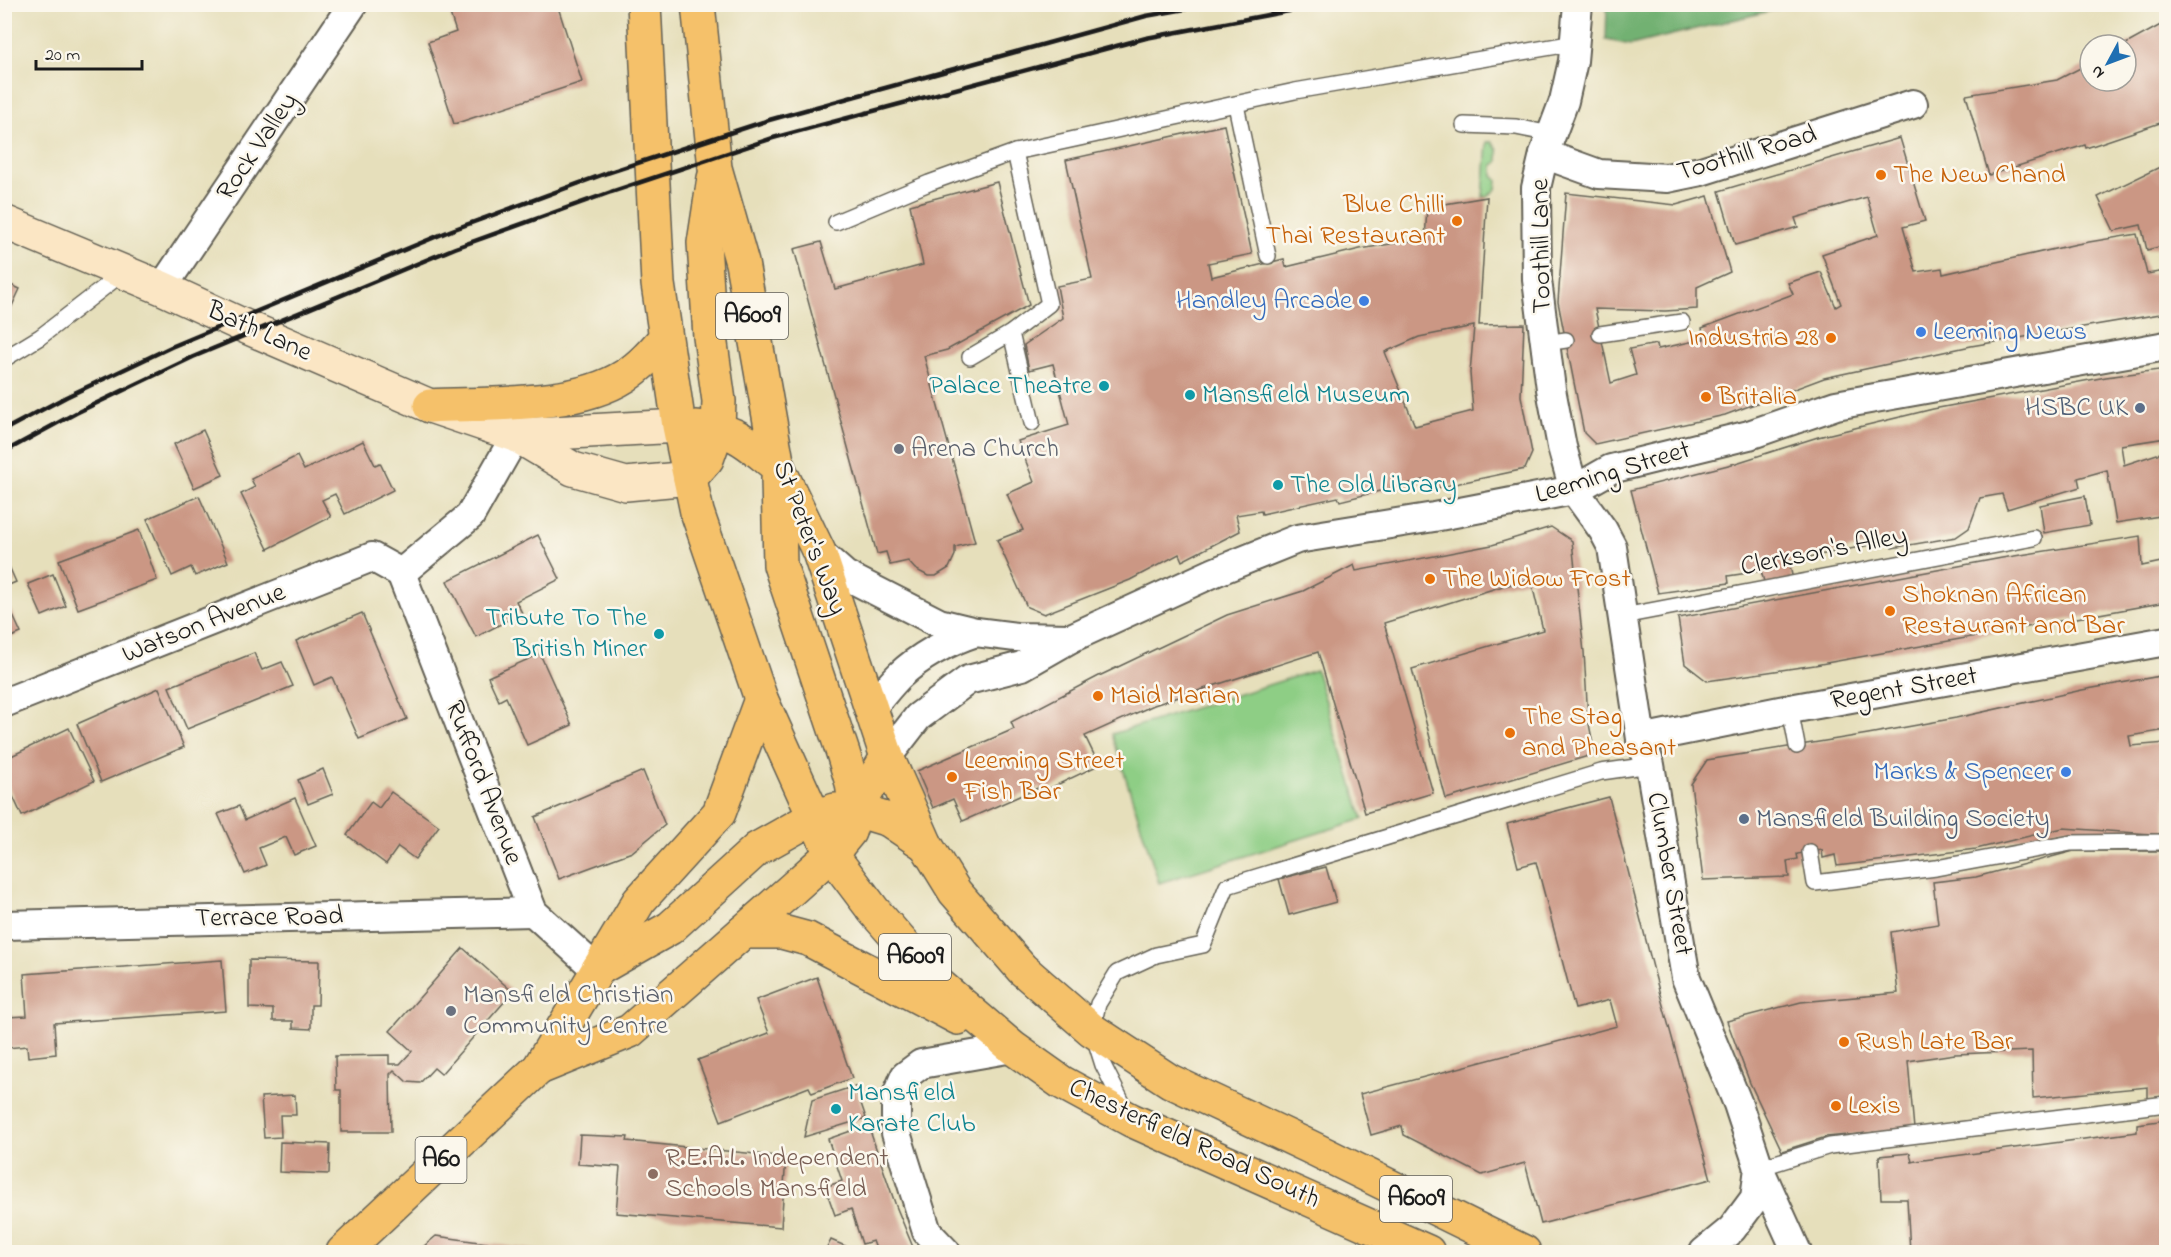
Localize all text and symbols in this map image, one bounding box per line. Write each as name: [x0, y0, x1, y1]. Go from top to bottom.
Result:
scale bar: [36, 33, 142, 71]
north arrow: [2078, 33, 2138, 93]
text: 20 m: [45, 43, 80, 69]
text: N: [2085, 59, 2111, 83]
street label: Rock Valley: [207, 85, 309, 209]
street label: Toothill Road: [1673, 115, 1821, 193]
place label: The New Chand: [1893, 156, 2066, 195]
marker: The New Chand: [1874, 168, 1888, 182]
street label: Toothill Lane: [1521, 177, 1563, 314]
place label: Blue Chilli Thai Restaurant: [1265, 186, 1445, 256]
marker: Blue Chilli Thai Restaurant: [1450, 214, 1464, 228]
place label: Handley Arcade: [1176, 282, 1353, 321]
street label: Bath Lane: [199, 291, 319, 373]
road number: A6009: [716, 293, 788, 339]
marker: Handley Arcade: [1357, 294, 1371, 308]
place label: Leeming News: [1933, 313, 2087, 352]
place label: Industria 28: [1688, 319, 1819, 358]
marker: Leeming News: [1914, 325, 1928, 339]
marker: Industria 28: [1824, 331, 1838, 345]
place label: Palace Theatre: [929, 367, 1093, 406]
place label: Mansfield Museum: [1202, 376, 1410, 415]
place label: Britalia: [1717, 378, 1797, 417]
marker: Palace Theatre: [1097, 379, 1111, 393]
marker: Mansfield Museum: [1183, 388, 1197, 402]
place label: HSBC UK: [2025, 389, 2129, 428]
marker: Britalia: [1699, 390, 1713, 404]
marker: HSBC UK: [2133, 401, 2147, 415]
place label: Arena Church: [911, 430, 1059, 469]
street label: Leeming Street: [1531, 431, 1695, 515]
marker: Arena Church: [892, 442, 906, 456]
street label: St Peter's Way: [762, 455, 856, 621]
place label: The Old Library: [1290, 466, 1457, 505]
marker: The Old Library: [1271, 478, 1285, 492]
street label: Clerkson's Alley: [1737, 517, 1911, 587]
place label: The Widow Frost: [1442, 560, 1631, 599]
marker: The Widow Frost: [1423, 572, 1437, 586]
street label: Watson Avenue: [116, 573, 292, 675]
place label: Shoknan African Restaurant and Bar: [1902, 576, 2125, 646]
place label: Tribute To The British Miner: [485, 599, 648, 669]
marker: Shoknan African Restaurant and Bar: [1883, 604, 1897, 618]
marker: Tribute To The British Miner: [652, 627, 666, 641]
street label: Regent Street: [1828, 657, 1980, 721]
place label: Maid Marian: [1110, 677, 1240, 716]
marker: Maid Marian: [1091, 689, 1105, 703]
street label: Rufford Avenue: [434, 695, 533, 872]
place label: The Stag and Pheasant: [1522, 698, 1676, 768]
marker: The Stag and Pheasant: [1503, 726, 1517, 740]
place label: Leeming Street Fish Bar: [963, 742, 1124, 812]
place label: Marks & Spencer: [1873, 753, 2055, 792]
marker: Marks & Spencer: [2059, 765, 2073, 779]
marker: Leeming Street Fish Bar: [945, 770, 959, 784]
street label: Clumber Street: [1635, 789, 1703, 959]
place label: Mansfield Building Society: [1756, 800, 2050, 839]
marker: Mansfield Building Society: [1737, 812, 1751, 826]
street label: Terrace Road: [194, 897, 344, 939]
road number: A6009: [879, 934, 951, 980]
place label: Mansfield Christian Community Centre: [463, 976, 673, 1046]
marker: Mansfield Christian Community Centre: [444, 1004, 458, 1018]
place label: Rush Late Bar: [1856, 1023, 2014, 1062]
marker: Rush Late Bar: [1837, 1035, 1851, 1049]
street label: Chesterfield Road South: [1062, 1069, 1326, 1219]
place label: Mansfield Karate Club: [848, 1074, 976, 1144]
place label: Lexis: [1848, 1087, 1901, 1126]
marker: Lexis: [1829, 1099, 1843, 1113]
marker: Mansfield Karate Club: [829, 1102, 843, 1116]
road number: A60: [416, 1137, 466, 1183]
place label: R.E.A.L. Independent Schools Mansfield: [665, 1139, 888, 1209]
marker: R.E.A.L. Independent Schools Mansfield: [646, 1167, 660, 1181]
road number: A6009: [1380, 1176, 1452, 1222]

